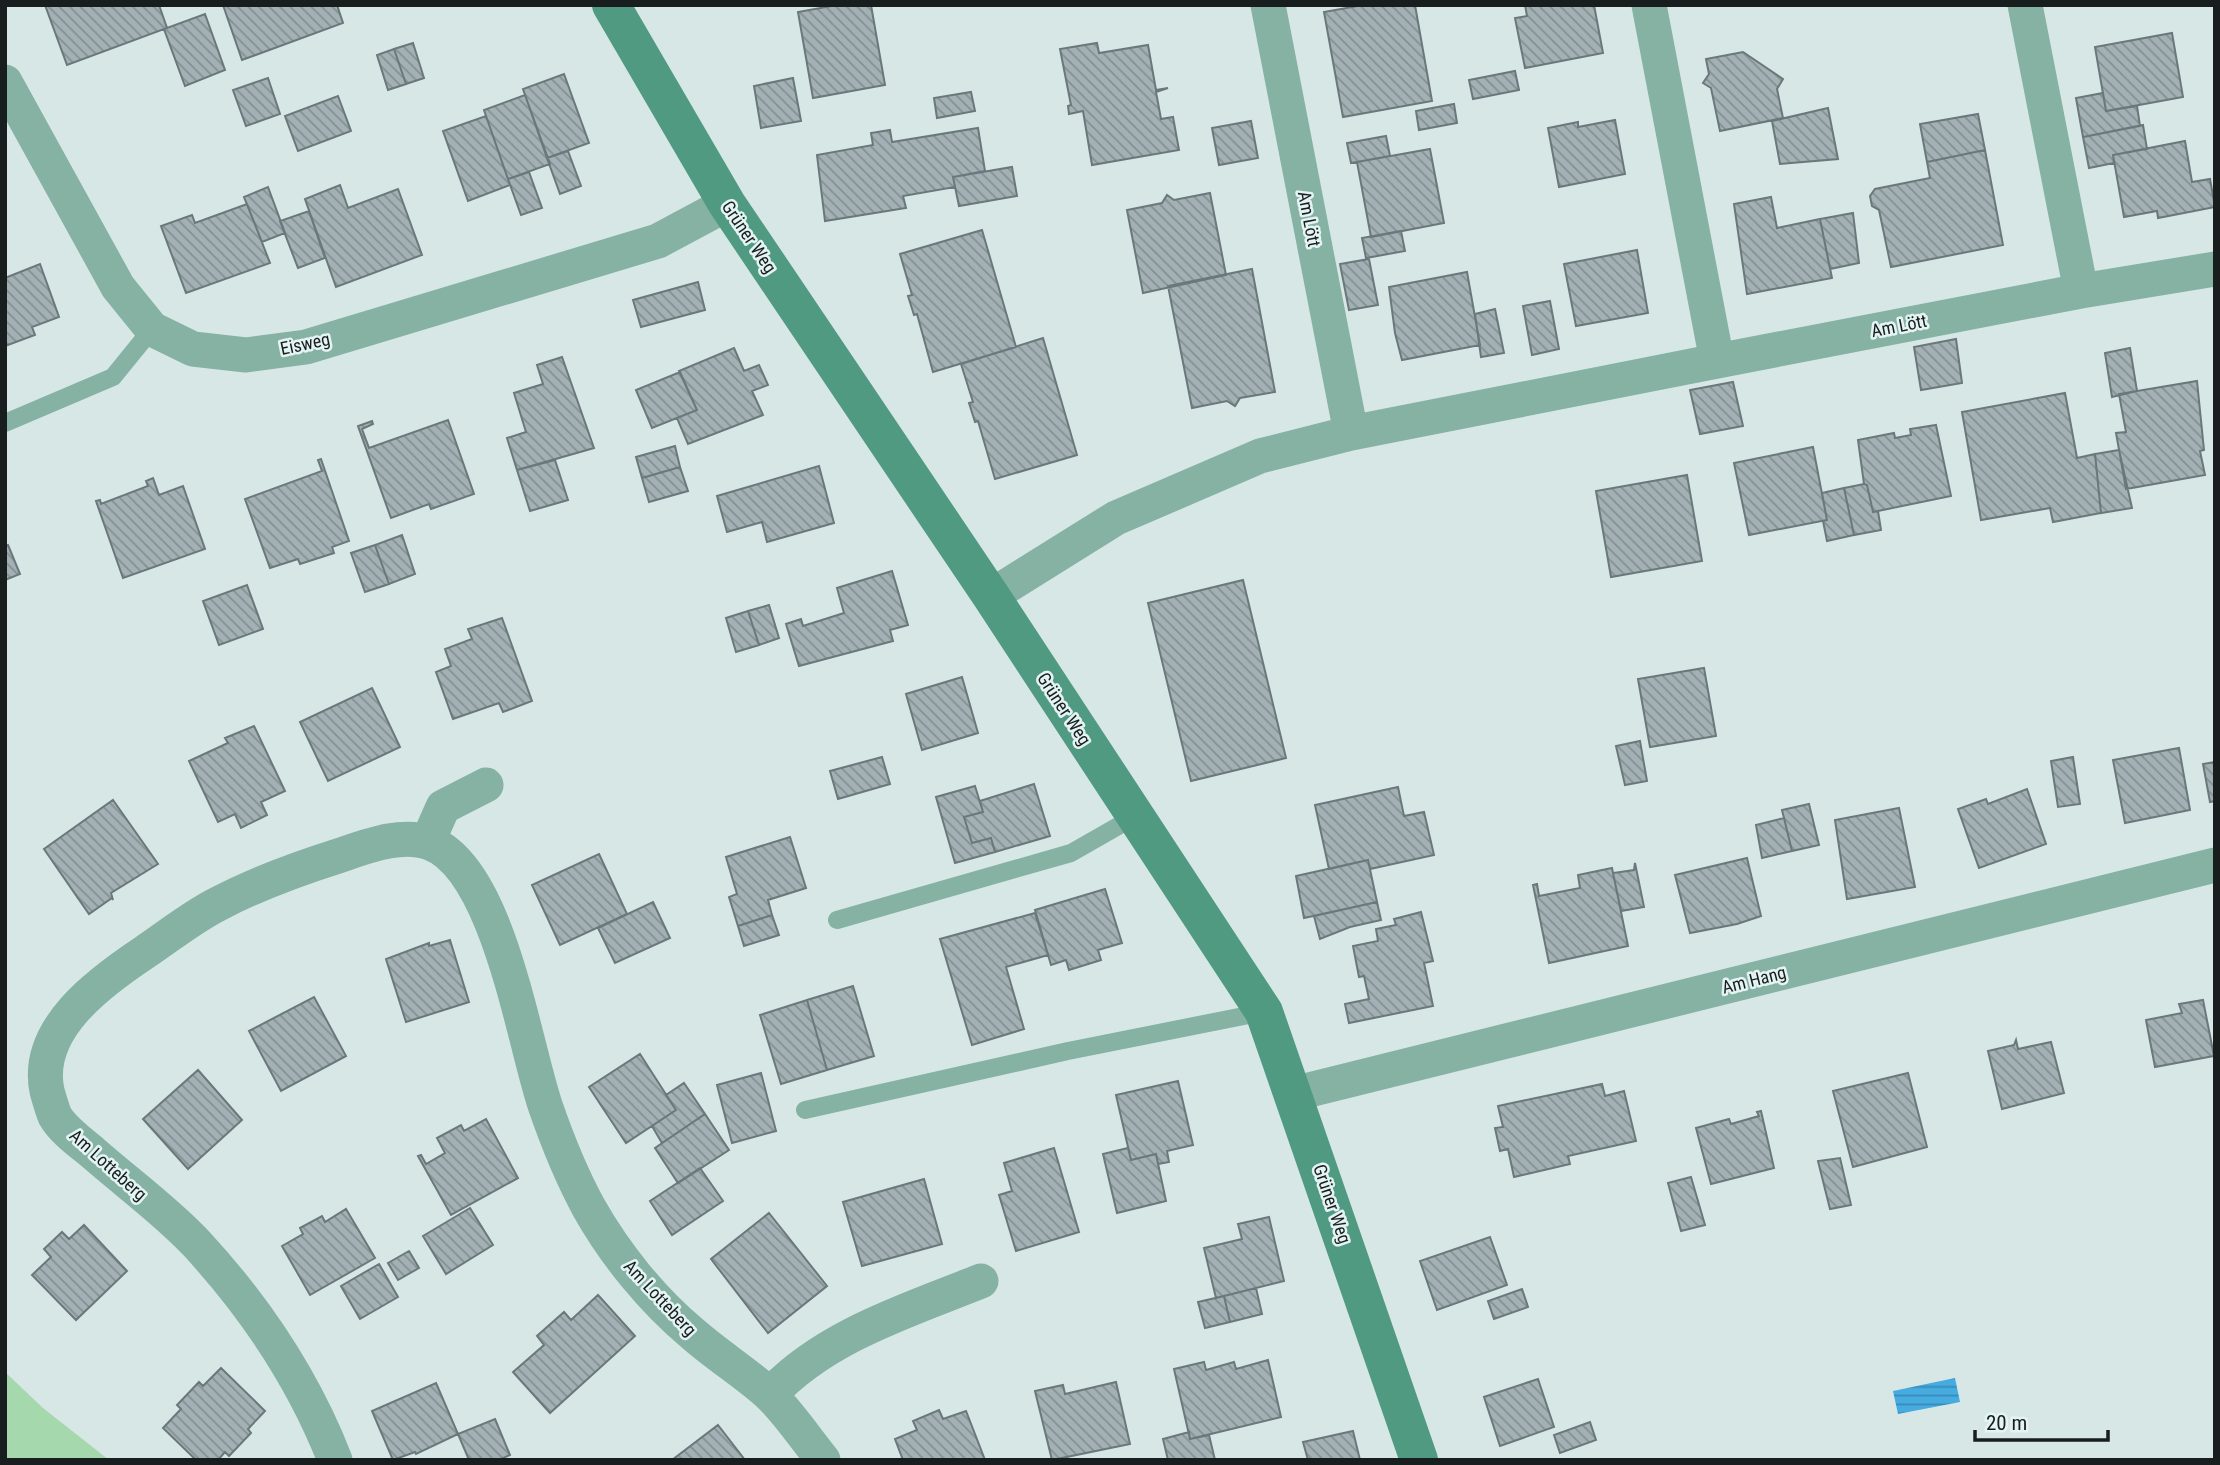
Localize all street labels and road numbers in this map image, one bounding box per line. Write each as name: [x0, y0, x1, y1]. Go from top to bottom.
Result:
street label: Am Lött: [1294, 189, 1325, 249]
street label: Grüner Weg: [718, 197, 781, 277]
street label: Am Lött: [1869, 310, 1929, 341]
street label: Eisweg: [278, 328, 332, 359]
street label: Grüner Weg: [1033, 668, 1096, 749]
street label: Am Hang: [1720, 961, 1788, 998]
street label: Am Lotteberg: [66, 1125, 151, 1205]
street label: Grüner Weg: [1309, 1161, 1356, 1246]
street label: Am Lotteberg: [620, 1255, 701, 1340]

